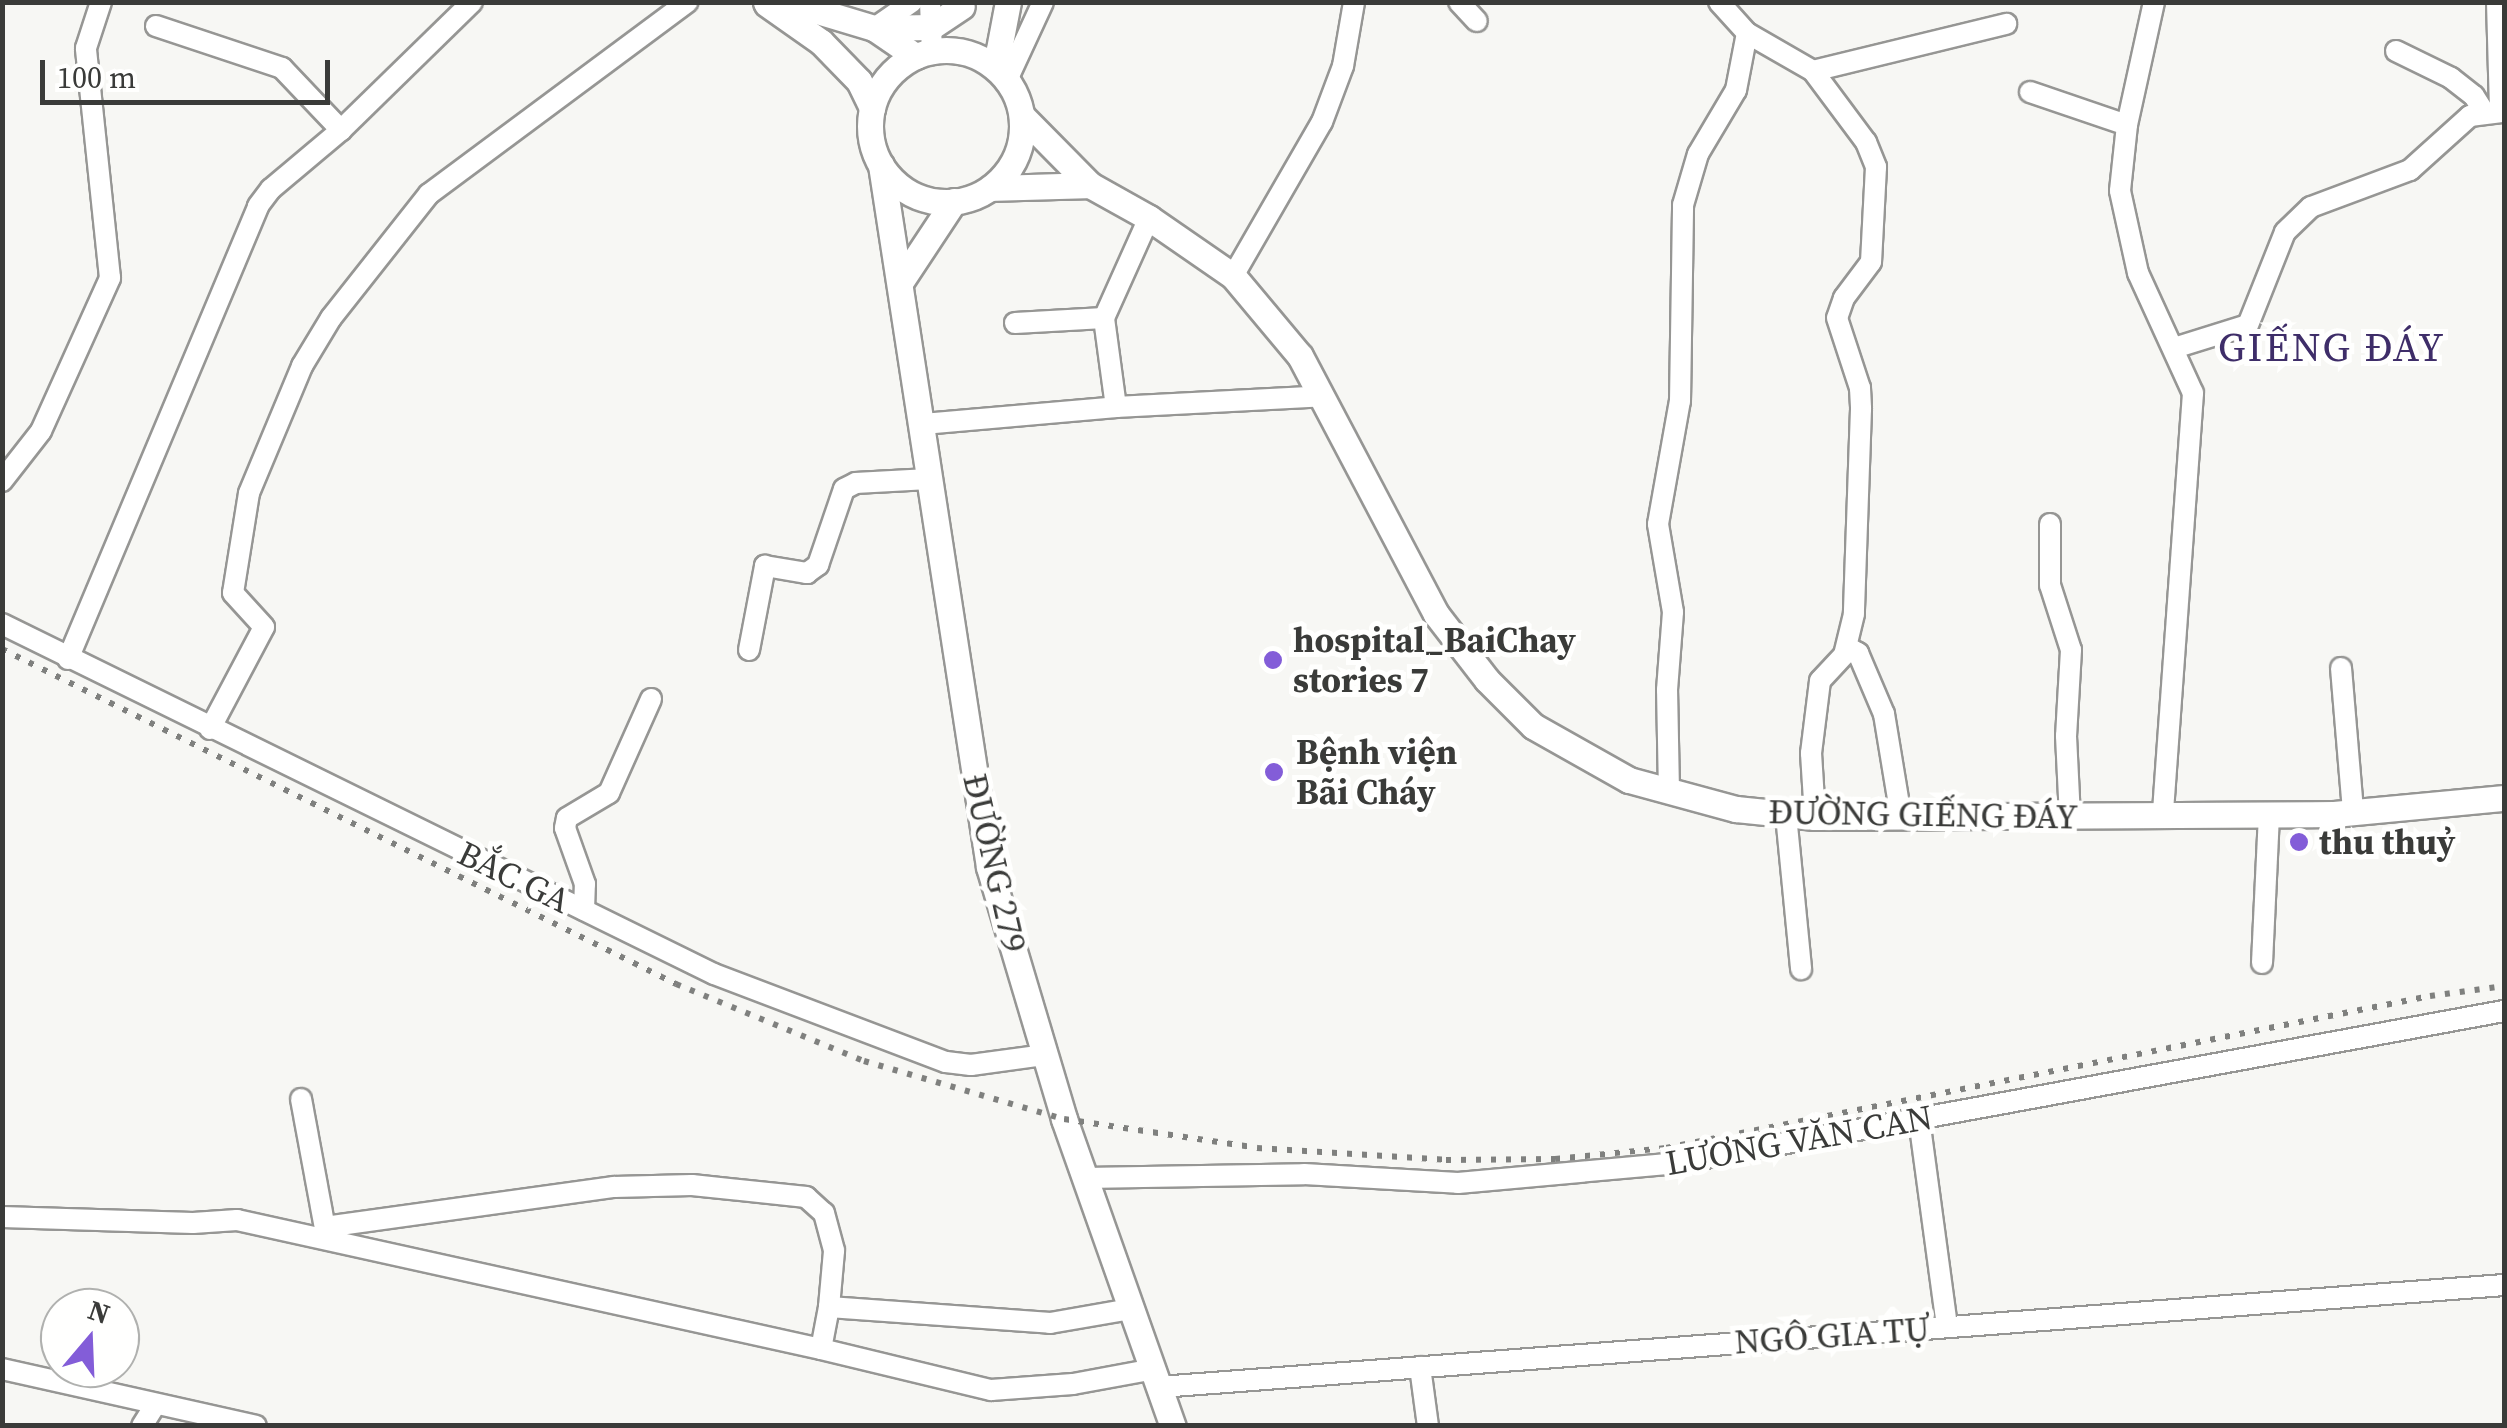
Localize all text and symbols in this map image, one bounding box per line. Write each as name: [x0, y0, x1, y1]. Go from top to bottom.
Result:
scale bar: [45, 40, 335, 102]
text: 100 m: [57, 57, 136, 98]
district label: GIẾNG ĐÁY: [2218, 323, 2446, 371]
place label: hospital_BaiChay stories 7: [1293, 619, 1576, 701]
marker: hospital_BaiChay stories 7: [1262, 649, 1284, 671]
place label: Bệnh viện Bãi Cháy: [1296, 731, 1457, 813]
marker: Bệnh viện Bãi Cháy: [1261, 759, 1287, 785]
street label: ĐƯỜNG 279: [954, 770, 1036, 956]
street label: ĐƯỜNG GIẾNG ĐÁY: [1768, 790, 2078, 838]
place label: thu thuỷ: [2319, 821, 2455, 863]
marker: thu thuỷ: [2288, 831, 2310, 853]
street label: BẮC GA: [451, 832, 577, 922]
street label: LƯƠNG VĂN CAN: [1662, 1096, 1936, 1184]
north arrow: [40, 1288, 140, 1388]
text: N: [83, 1290, 115, 1333]
street label: NGÔ GIA TỰ: [1733, 1307, 1931, 1363]

